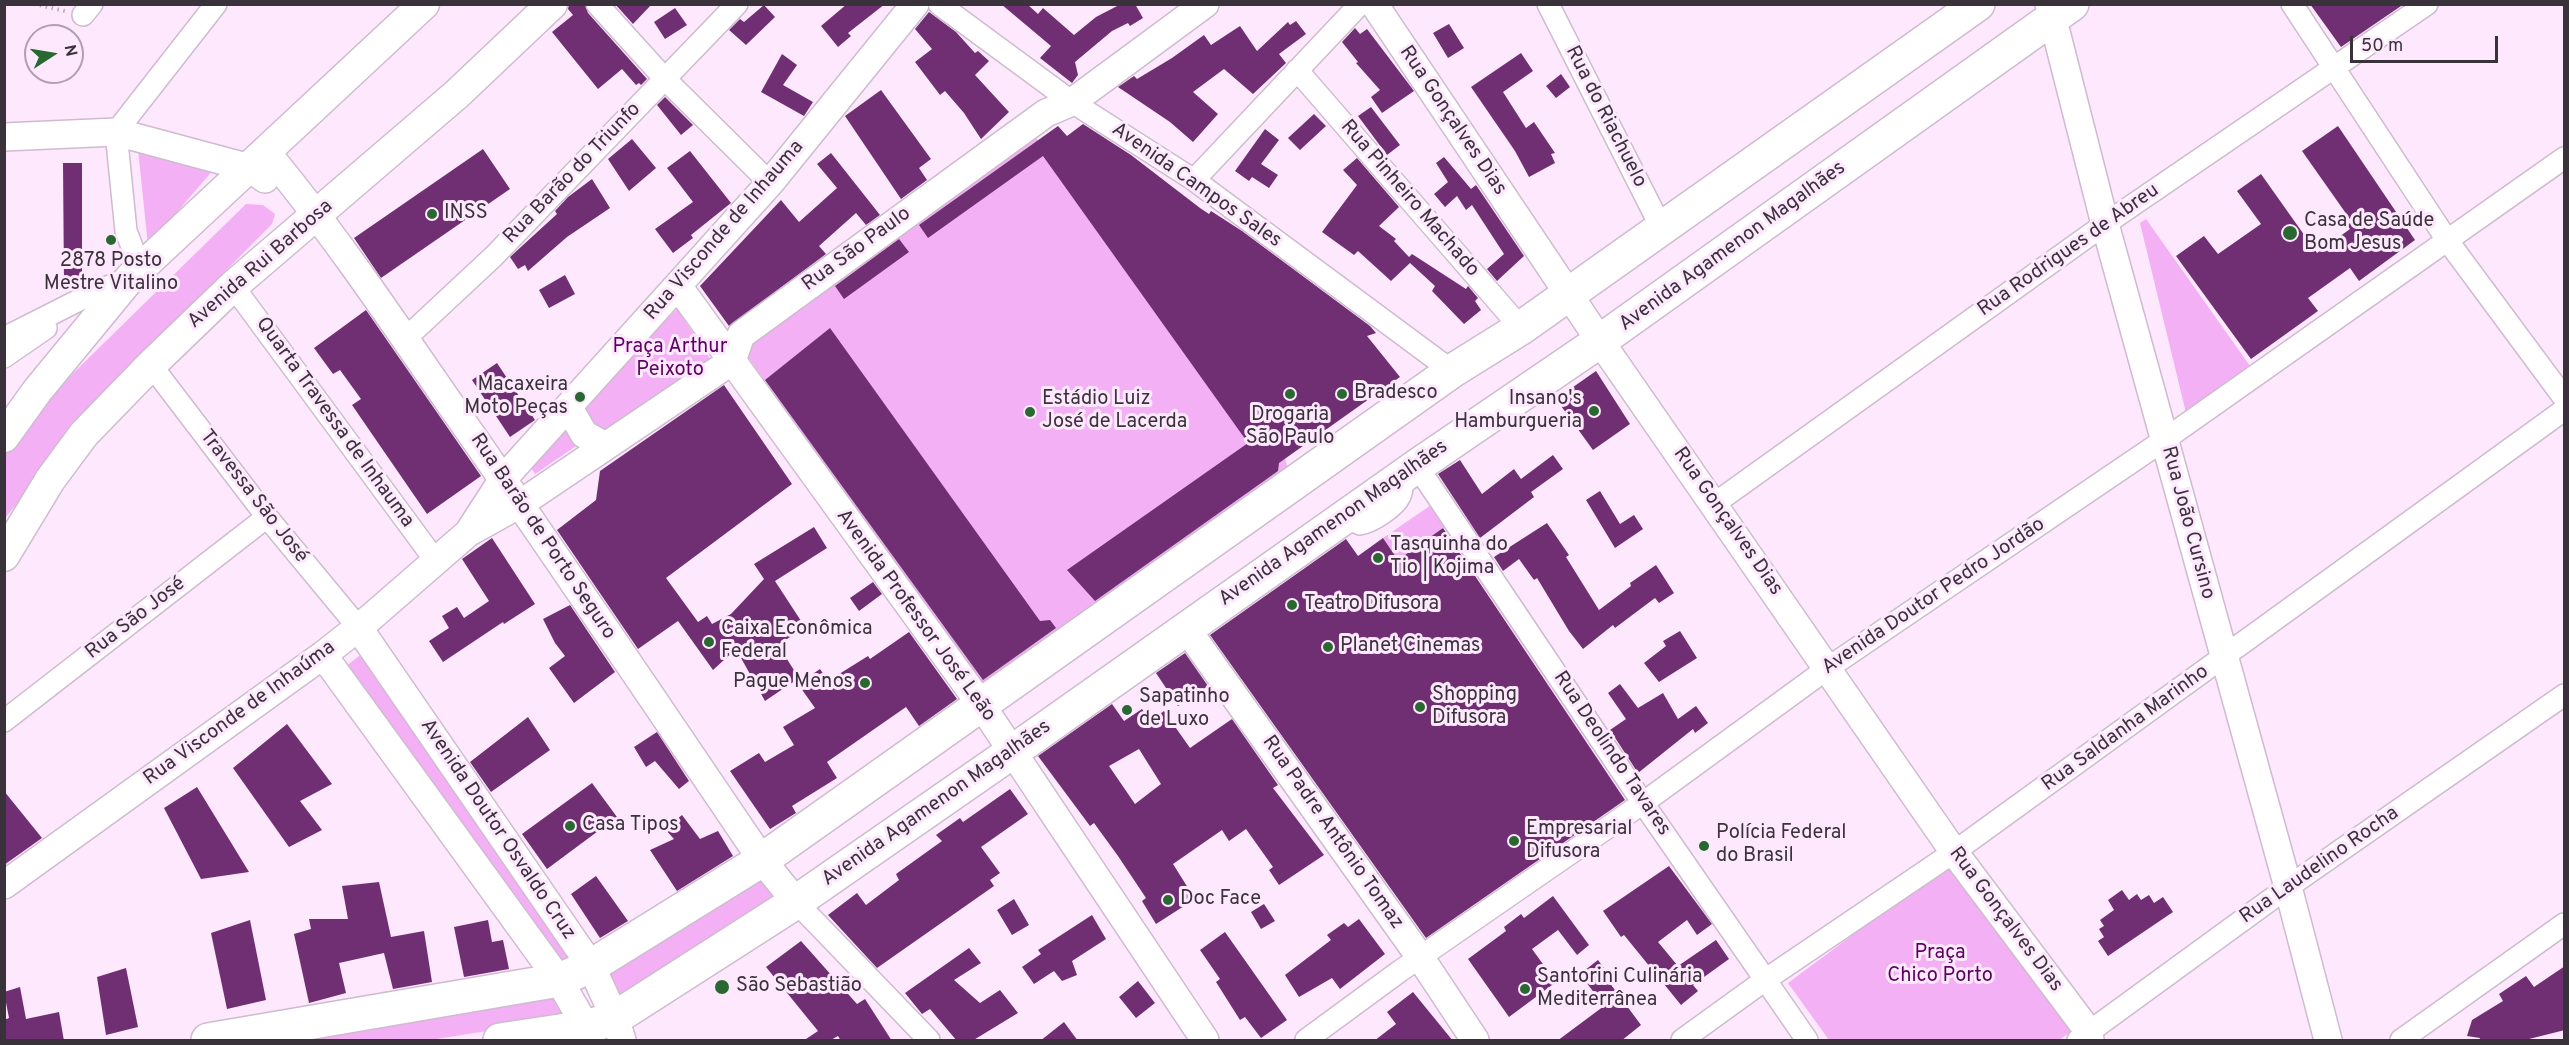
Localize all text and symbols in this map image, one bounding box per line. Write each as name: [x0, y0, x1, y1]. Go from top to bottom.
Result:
north arrow: [24, 24, 84, 84]
scale bar: [2353, 24, 2502, 62]
text: 50 m: [2361, 35, 2403, 58]
street label: Rua Gonçalves Dias: [1393, 42, 1511, 200]
street label: Rua do Riachuelo: [1559, 42, 1651, 192]
text: N: [59, 43, 81, 58]
street label: Rua Barão do Triunfo: [499, 98, 647, 250]
street label: Rua Pinheiro Machado: [1334, 116, 1484, 282]
street label: Avenida Campos Sales: [1106, 118, 1286, 254]
street label: Rua Visconde de Inhauma: [640, 136, 810, 326]
street label: Avenida Agamenon Magalhães: [1615, 157, 1851, 337]
street label: Rua Rodrigues de Abreu: [1974, 179, 2164, 323]
street label: Avenida Rui Barbosa: [184, 195, 338, 335]
place label: INSS: [444, 202, 488, 226]
street label: Rua São Paulo: [798, 203, 916, 297]
marker: INSS: [425, 207, 439, 221]
place label: Casa de Saúde Bom Jesus: [2304, 210, 2434, 257]
marker: Casa de Saúde Bom Jesus: [2281, 224, 2299, 242]
marker: 2878 Posto Mestre Vitalino: [104, 233, 118, 247]
place label: 2878 Posto Mestre Vitalino: [44, 250, 178, 297]
street label: Quarta Travessa de Inhauma: [250, 313, 418, 533]
park label: Praça Arthur Peixoto: [612, 336, 728, 383]
place label: Macaxeira Moto Peças: [464, 374, 568, 421]
place label: Bradesco: [1354, 382, 1438, 406]
marker: Drogaria São Paulo: [1283, 387, 1297, 401]
marker: Bradesco: [1335, 387, 1349, 401]
place label: Estádio Luiz José de Lacerda: [1042, 388, 1187, 435]
place label: Insano's Hamburgueria: [1454, 388, 1582, 435]
marker: Macaxeira Moto Peças: [573, 390, 587, 404]
place label: Drogaria São Paulo: [1246, 404, 1334, 451]
marker: Insano's Hamburgueria: [1587, 404, 1601, 418]
marker: Estádio Luiz José de Lacerda: [1023, 405, 1037, 419]
street label: Travessa São José: [194, 426, 312, 568]
street label: Rua Barão de Porto Seguro: [464, 430, 620, 644]
street label: Avenida Agamenon Magalhães: [1215, 436, 1453, 612]
street label: Rua Gonçalves Dias: [1667, 443, 1787, 601]
street label: Rua João Cursino: [2155, 444, 2219, 602]
street label: Avenida Professor José Leão: [830, 505, 1000, 727]
street label: Avenida Doutor Pedro Jordão: [1818, 513, 2050, 681]
place label: Tasquinha do Tio | Kojima: [1390, 534, 1508, 581]
marker: Tasquinha do Tio | Kojima: [1371, 551, 1385, 565]
street label: Rua São José: [81, 573, 191, 665]
place label: Teatro Difusora: [1304, 593, 1439, 617]
marker: Teatro Difusora: [1285, 598, 1299, 612]
place label: Caixa Econômica Federal: [721, 618, 872, 665]
marker: Caixa Econômica Federal: [702, 635, 716, 649]
place label: Planet Cinemas: [1340, 635, 1480, 659]
street label: Rua Visconde de Inhaúma: [140, 636, 340, 792]
marker: Planet Cinemas: [1321, 640, 1335, 654]
street label: Rua Saldanha Marinho: [2038, 660, 2214, 798]
street label: Rua Deolindo Tavares: [1547, 667, 1675, 841]
place label: Pague Menos: [733, 671, 853, 695]
marker: Pague Menos: [858, 676, 872, 690]
place label: Shopping Difusora: [1432, 684, 1517, 731]
place label: Sapatinho de Luxo: [1139, 686, 1230, 733]
marker: Shopping Difusora: [1413, 700, 1427, 714]
marker: Sapatinho de Luxo: [1120, 703, 1134, 717]
street label: Avenida Doutor Osvaldo Cruz: [414, 715, 580, 945]
street label: Avenida Agamenon Magalhães: [818, 716, 1056, 892]
street label: Rua Padre Antônio Tomaz: [1256, 732, 1408, 934]
street label: Rua Laudelino Rocha: [2236, 802, 2404, 930]
place label: Casa Tipos: [582, 814, 679, 838]
place label: Empresarial Difusora: [1526, 818, 1633, 865]
marker: Casa Tipos: [563, 819, 577, 833]
place label: Polícia Federal do Brasil: [1716, 822, 1847, 869]
marker: Empresarial Difusora: [1507, 834, 1521, 848]
marker: Polícia Federal do Brasil: [1697, 839, 1711, 853]
street label: Rua Gonçalves Dias: [1943, 843, 2067, 997]
place label: Doc Face: [1180, 888, 1261, 912]
marker: Doc Face: [1161, 893, 1175, 907]
park label: Praça Chico Porto: [1887, 942, 1993, 989]
place label: Santorini Culinária Mediterrânea: [1537, 966, 1703, 1013]
place label: São Sebastião: [736, 975, 862, 999]
marker: São Sebastião: [713, 978, 731, 996]
marker: Santorini Culinária Mediterrânea: [1518, 982, 1532, 996]

